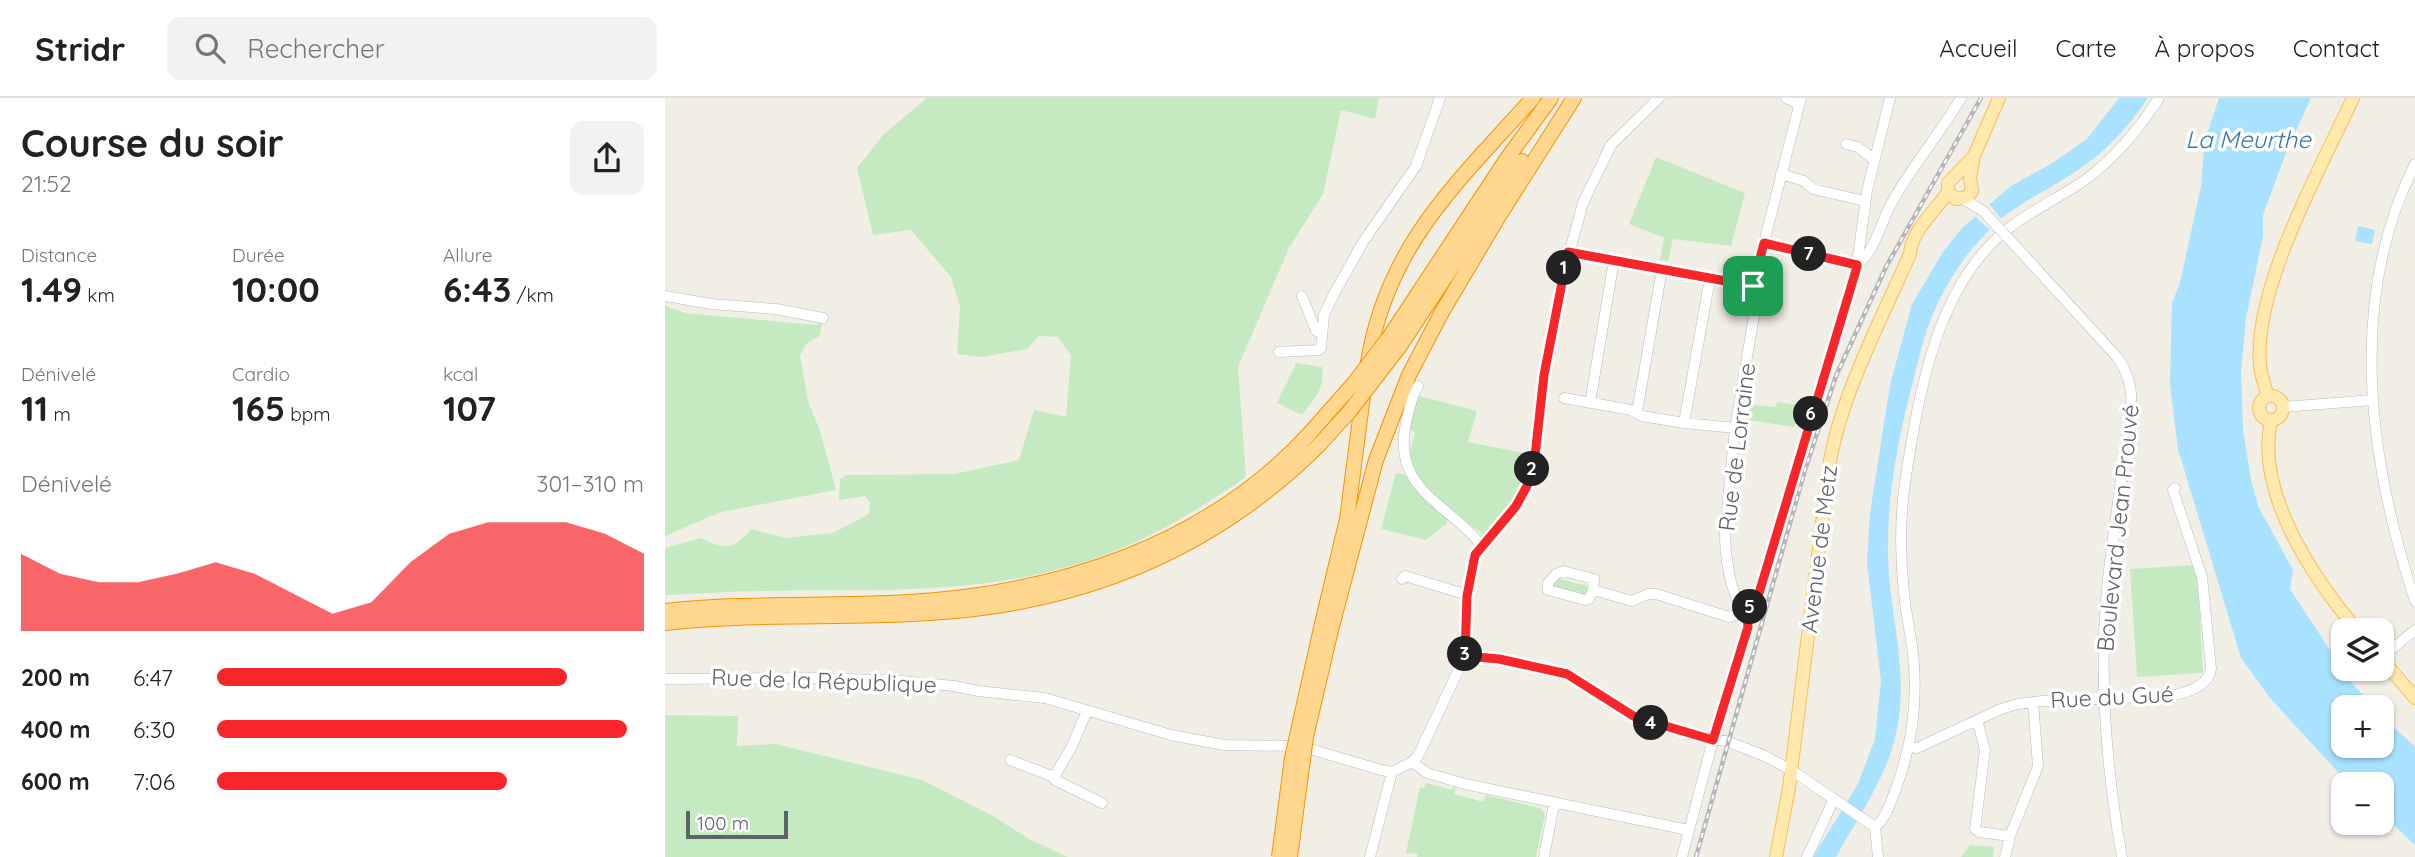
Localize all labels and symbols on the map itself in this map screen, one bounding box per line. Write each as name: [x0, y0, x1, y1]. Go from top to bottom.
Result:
water label: La Meurthe: [2185, 124, 2312, 154]
pin: 7: [1791, 236, 1827, 272]
pin: 1: [1546, 250, 1581, 286]
pin: [1723, 256, 1783, 316]
street label: Rue de Lorraine: [1712, 361, 1761, 533]
pin: 6: [1793, 396, 1829, 432]
street label: Boulevard Jean Prouvé: [2090, 403, 2145, 653]
pin: 2: [1515, 452, 1549, 486]
street label: Avenue de Metz: [1794, 463, 1843, 635]
pin: 5: [1733, 589, 1767, 624]
pin: 3: [1447, 636, 1483, 672]
street label: Rue de la République: [711, 662, 937, 699]
street label: Rue du Gué: [2050, 679, 2174, 714]
pin: 4: [1633, 706, 1669, 740]
scale bar: [686, 808, 787, 840]

